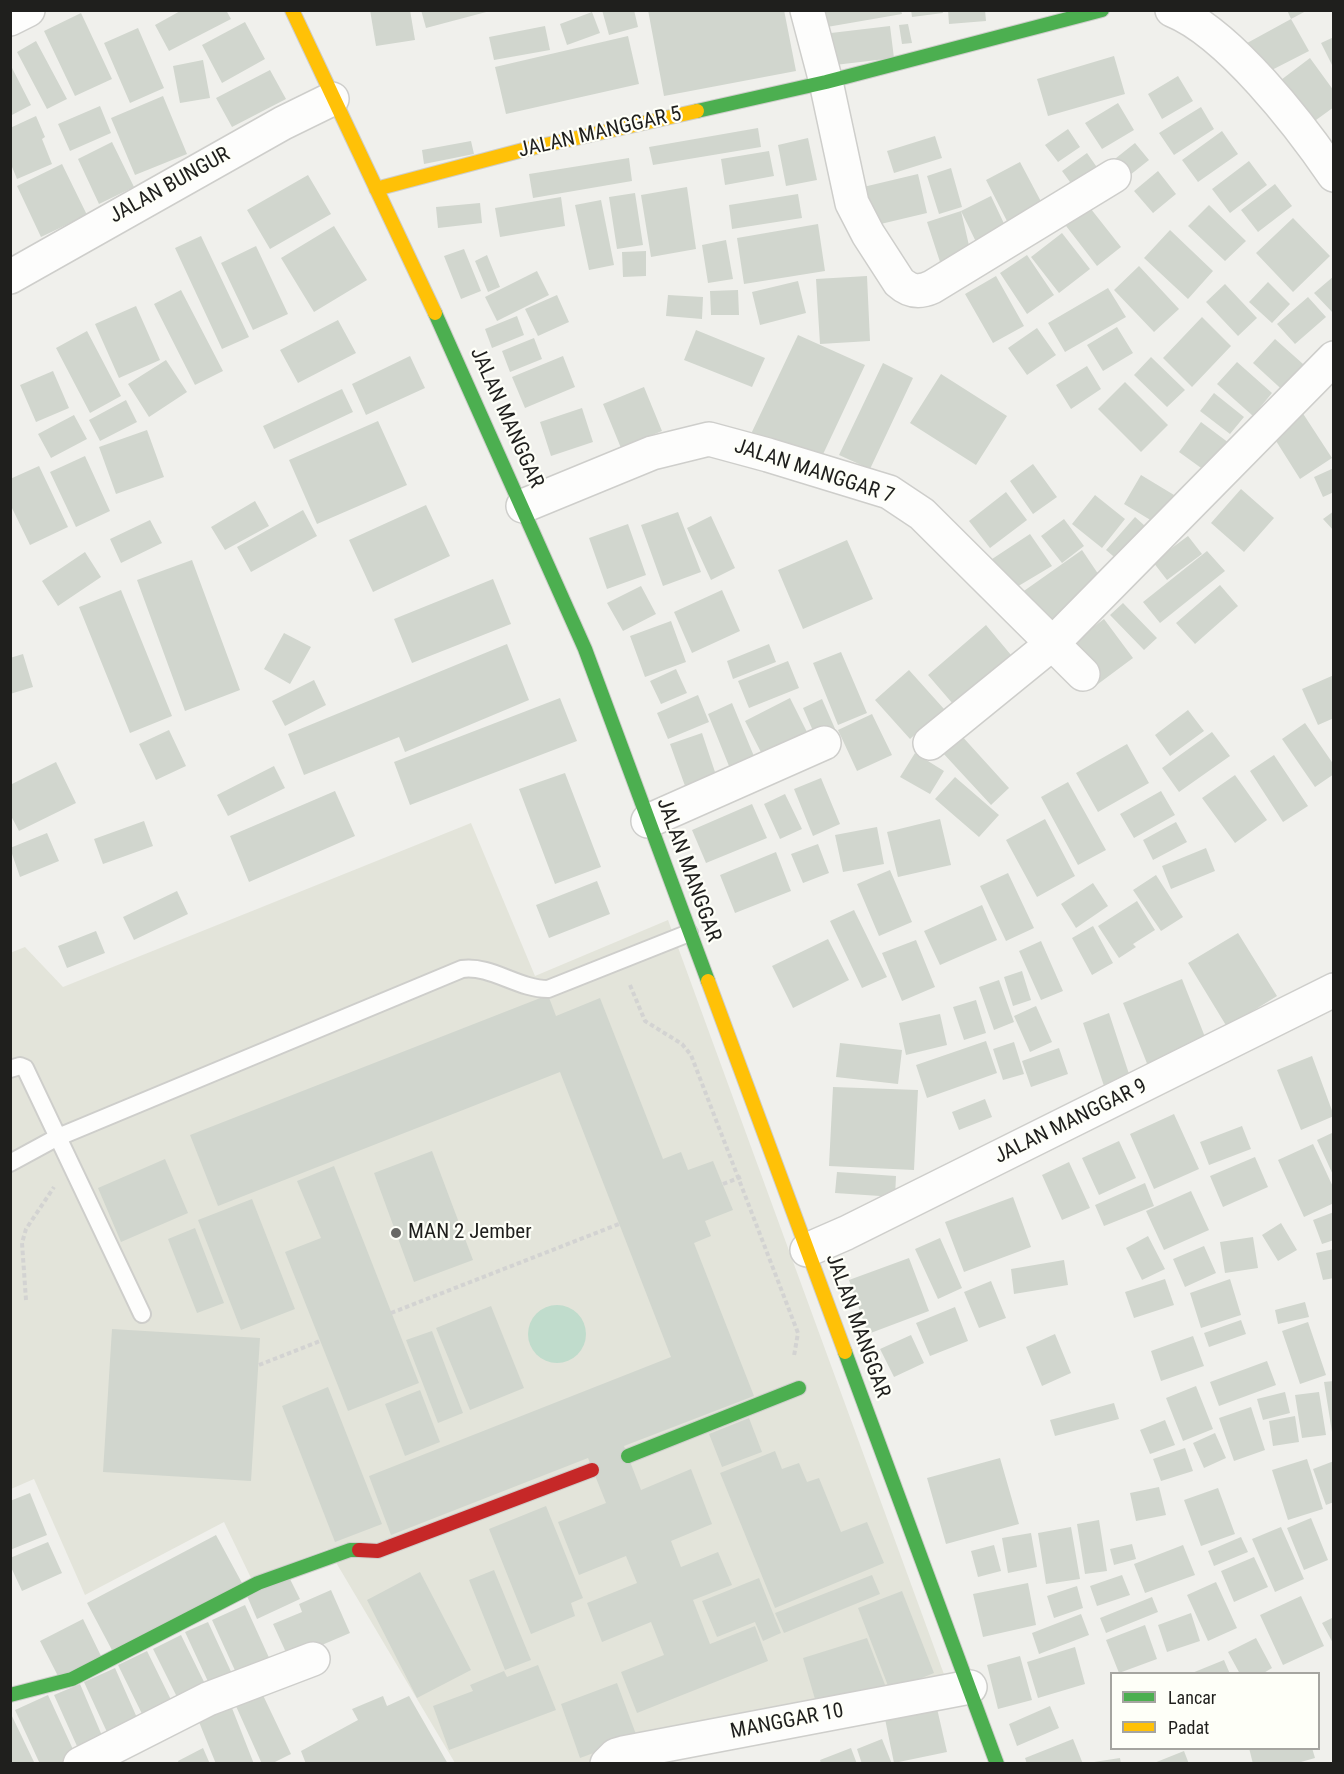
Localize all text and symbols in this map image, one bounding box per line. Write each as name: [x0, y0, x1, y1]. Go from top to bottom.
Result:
street label: JALAN MANGGAR 5: [516, 102, 684, 164]
street label: JALAN BUNGUR: [105, 143, 235, 229]
street label: JALAN MANGGAR: [464, 344, 548, 492]
street label: JALAN MANGGAR 7: [731, 434, 897, 510]
street label: JALAN MANGGAR: [650, 795, 726, 945]
street label: JALAN MANGGAR 9: [991, 1074, 1151, 1170]
place label: MAN 2 Jember: [408, 1220, 532, 1246]
marker: MAN 2 Jember: [389, 1226, 403, 1240]
street label: JALAN MANGGAR: [819, 1251, 895, 1401]
legend: [1110, 1672, 1320, 1750]
text: Lancar: [1168, 1687, 1216, 1708]
street label: MANGGAR 10: [728, 1699, 846, 1745]
text: Padat: [1168, 1717, 1209, 1738]

